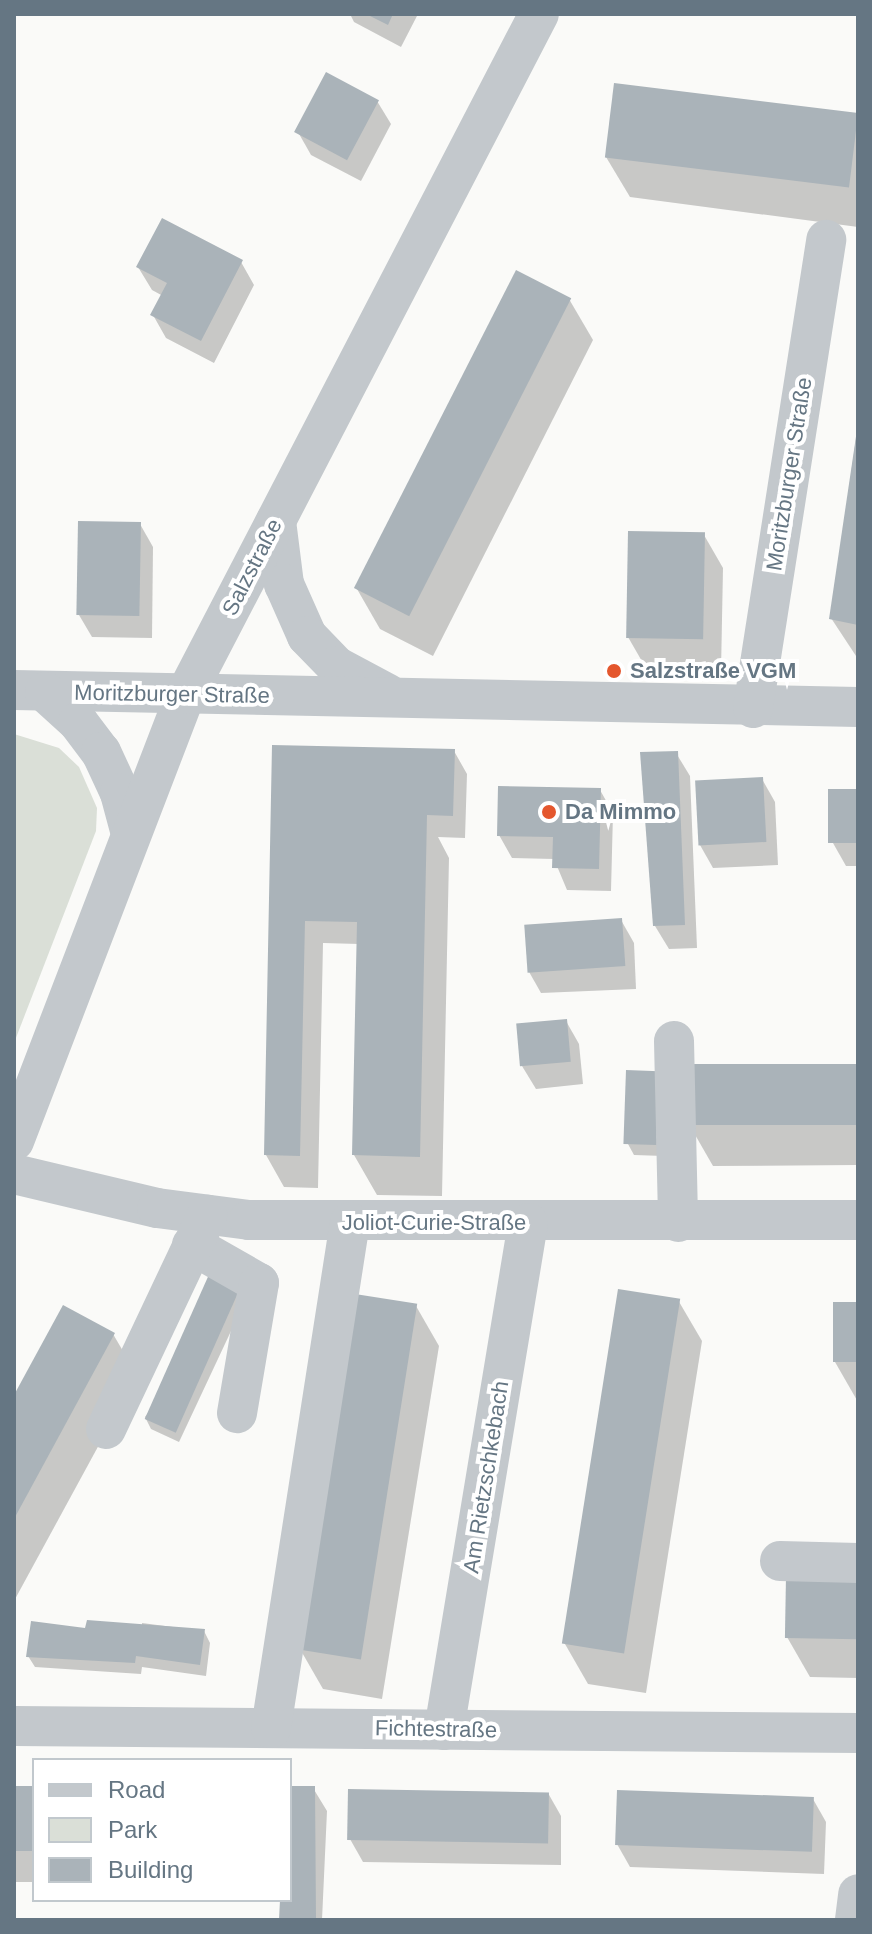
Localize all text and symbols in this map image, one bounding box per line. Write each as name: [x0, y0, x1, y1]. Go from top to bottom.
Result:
street label: Moritzburger Straße: [761, 375, 817, 573]
street label: Salzstraße: [216, 514, 288, 620]
place label: Salzstraße VGM: [630, 658, 796, 684]
marker: Salzstraße VGM: [605, 662, 623, 680]
street label: Moritzburger Straße: [74, 679, 270, 709]
place label: Da Mimmo: [565, 799, 676, 825]
marker: Da Mimmo: [540, 803, 558, 821]
street label: Joliot-Curie-Straße: [342, 1210, 526, 1236]
street label: Am Rietzschkebach: [458, 1379, 514, 1575]
street label: Fichtestraße: [375, 1715, 497, 1743]
legend: [32, 1758, 292, 1902]
text: Road: [108, 1776, 165, 1803]
text: Park: [108, 1816, 157, 1843]
text: Building: [108, 1856, 193, 1883]

